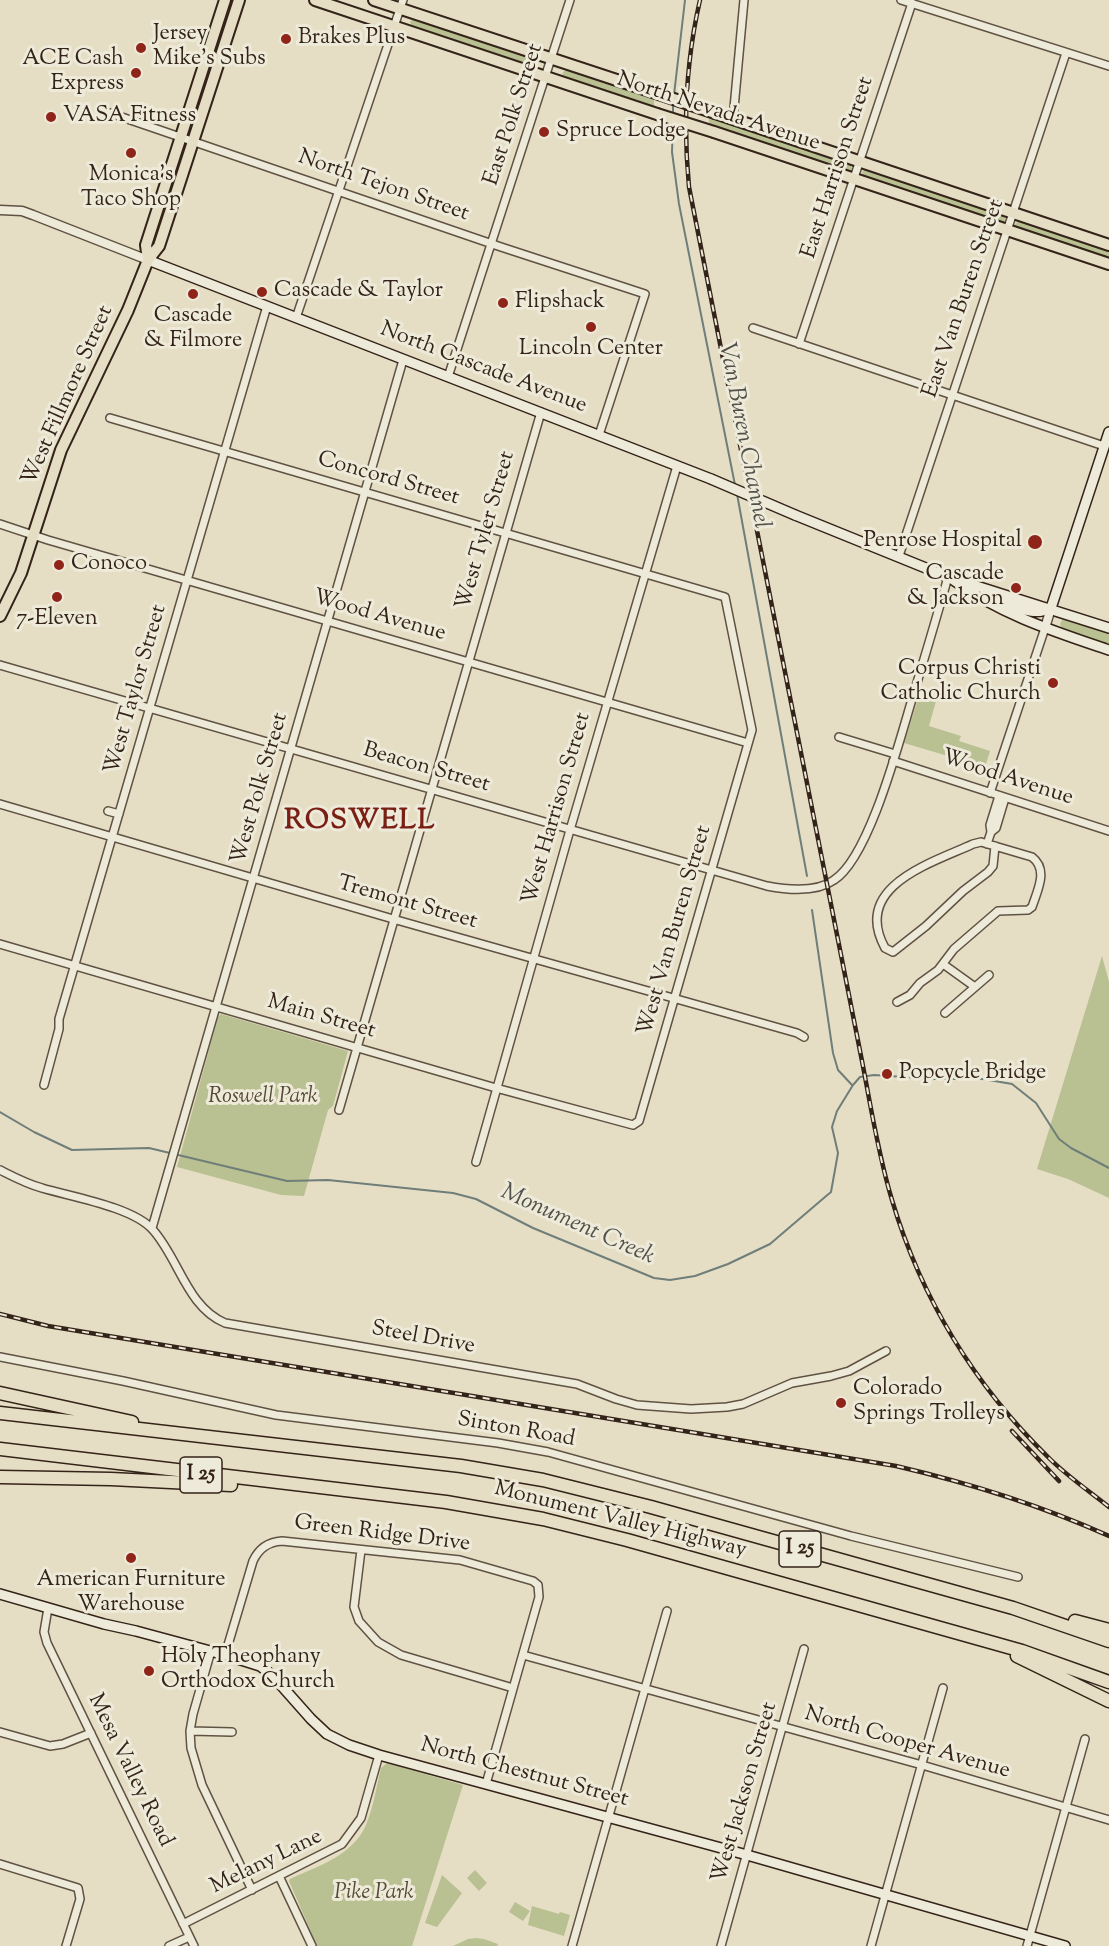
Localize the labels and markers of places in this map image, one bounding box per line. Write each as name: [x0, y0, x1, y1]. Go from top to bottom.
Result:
place label: Jersey Mike's Subs: [153, 22, 266, 74]
place label: Brakes Plus: [298, 26, 405, 52]
marker: Brakes Plus: [279, 32, 293, 46]
marker: Jersey Mike's Subs: [134, 41, 148, 55]
place label: ACE Cash Express: [22, 47, 124, 98]
marker: ACE Cash Express: [129, 66, 143, 80]
place label: VASA Fitness: [63, 104, 196, 130]
marker: VASA Fitness: [44, 110, 58, 124]
place label: Spruce Lodge: [556, 119, 686, 145]
marker: Spruce Lodge: [537, 125, 551, 139]
marker: Monica's Taco Shop: [124, 146, 138, 160]
place label: Monica's Taco Shop: [81, 163, 181, 214]
place label: Cascade & Taylor: [274, 279, 443, 305]
marker: Cascade & Taylor: [255, 285, 269, 299]
marker: Cascade & Filmore: [186, 287, 200, 301]
place label: Flipshack: [515, 290, 605, 316]
marker: Flipshack: [496, 296, 510, 310]
place label: Cascade & Filmore: [144, 304, 242, 356]
marker: Lincoln Center: [584, 320, 598, 334]
place label: Lincoln Center: [519, 337, 663, 363]
place label: Penrose Hospital: [863, 529, 1022, 555]
marker: Penrose Hospital: [1026, 533, 1044, 551]
place label: Conoco: [71, 552, 147, 578]
marker: Conoco: [52, 558, 66, 572]
place label: Cascade & Jackson: [907, 562, 1004, 614]
marker: Cascade & Jackson: [1009, 581, 1023, 595]
marker: 7-Eleven: [50, 590, 64, 604]
place label: 7-Eleven: [16, 607, 98, 633]
place label: Corpus Christi Catholic Church: [880, 657, 1041, 708]
marker: Corpus Christi Catholic Church: [1046, 676, 1060, 690]
place label: Popcycle Bridge: [899, 1061, 1046, 1087]
marker: Popcycle Bridge: [880, 1067, 894, 1081]
place label: Colorado Springs Trolleys: [853, 1377, 1005, 1428]
marker: Colorado Springs Trolleys: [834, 1396, 848, 1410]
marker: American Furniture Warehouse: [124, 1551, 138, 1565]
place label: American Furniture Warehouse: [37, 1568, 225, 1620]
place label: Holy Theophany Orthodox Church: [161, 1645, 335, 1696]
marker: Holy Theophany Orthodox Church: [142, 1664, 156, 1678]

